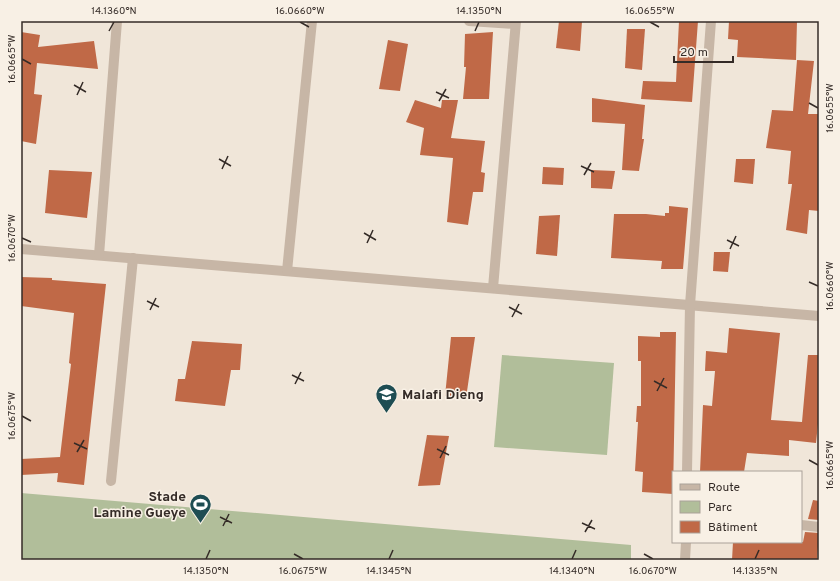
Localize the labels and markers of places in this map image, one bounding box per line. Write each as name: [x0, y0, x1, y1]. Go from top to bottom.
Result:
school or university icon: Malafi Dieng: [373, 381, 399, 414]
place label: Malafi Dieng: [402, 387, 484, 404]
place label: Stade Lamine Gueye: [94, 489, 186, 522]
sports icon: Stade Lamine Gueye: [188, 491, 214, 524]

